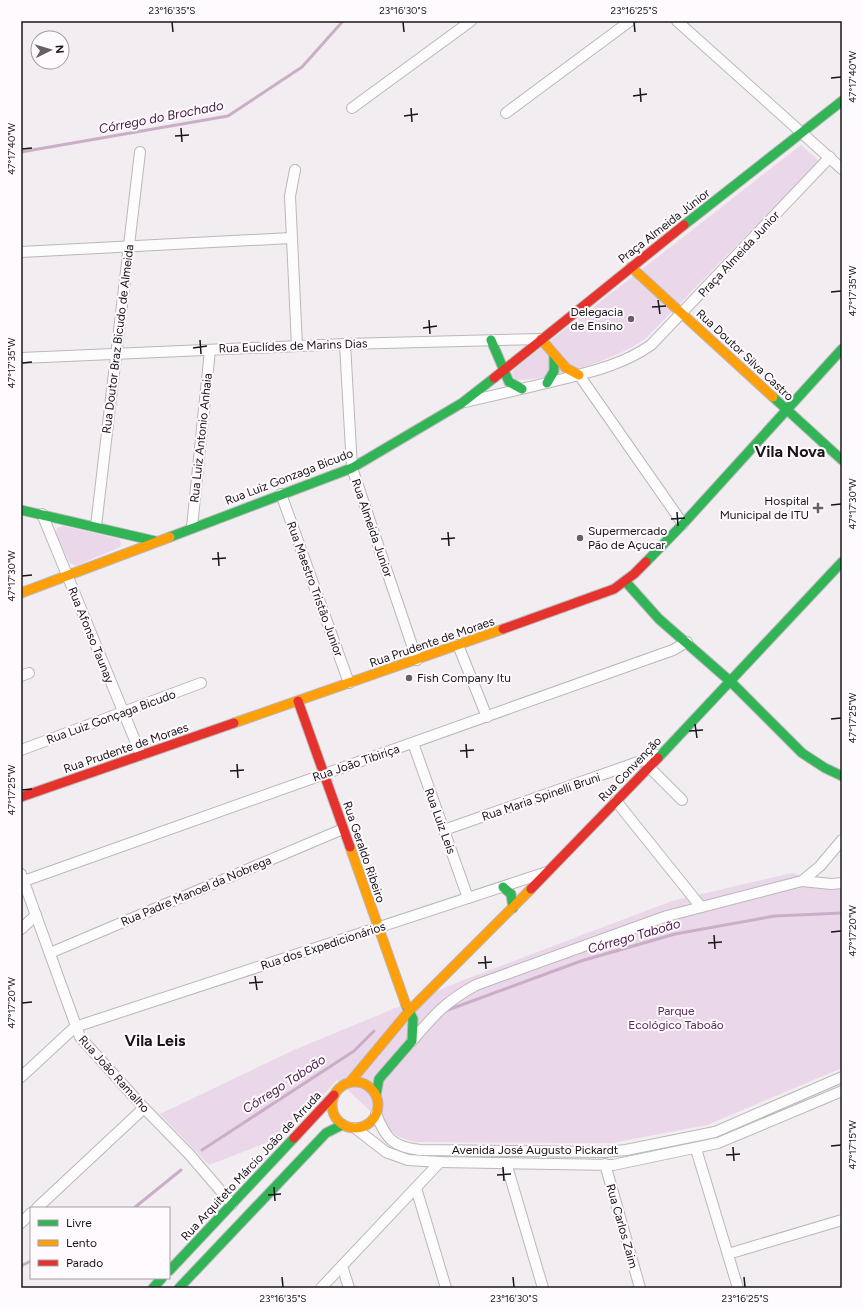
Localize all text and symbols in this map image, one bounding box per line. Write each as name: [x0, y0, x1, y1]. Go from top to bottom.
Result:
text: 23°16'35"S: [148, 4, 196, 17]
text: 23°16'30"S: [379, 4, 427, 17]
text: 23°16'25"S: [610, 4, 658, 17]
north arrow: [30, 30, 70, 70]
text: N: [53, 44, 66, 54]
text: 47°17'40"W: [846, 51, 859, 103]
water label: Córrego do Brochado: [97, 97, 225, 136]
text: 47°17'40"W: [5, 123, 18, 175]
street label: Praça Almeida Júnior: [615, 186, 713, 266]
street label: Praça Almeida Junior: [696, 208, 782, 300]
street label: Rua Doutor Braz Bicudo de Almeida: [99, 244, 137, 434]
text: 47°17'35"W: [846, 265, 859, 316]
place label: Delegacia de Ensino: [570, 305, 623, 333]
street label: Rua Doutor Silva Castro: [694, 306, 796, 404]
marker: Delegacia de Ensino: [626, 314, 636, 324]
street label: Rua Euclídes de Marins Dias: [218, 336, 368, 356]
text: 47°17'35"W: [5, 337, 18, 388]
street label: Rua Luiz Antonio Anhaia: [187, 373, 215, 503]
district label: Vila Nova: [755, 442, 825, 461]
street label: Rua Luiz Gonzaga Bicudo: [223, 446, 355, 508]
street label: Rua Almeida Junior: [349, 477, 395, 579]
text: 47°17'30"W: [846, 478, 859, 530]
place label: Hospital Municipal de ITU: [720, 494, 809, 522]
marker: Hospital Municipal de ITU: [812, 502, 824, 514]
street label: Rua Maestro Tristão Junior: [284, 520, 346, 658]
place label: Supermercado Pão de Açucar: [588, 524, 667, 552]
marker: Supermercado Pão de Açucar: [575, 533, 585, 543]
text: 47°17'30"W: [5, 550, 18, 602]
street label: Rua Afonso Taunay: [65, 585, 117, 686]
street label: Rua Prudente de Moraes: [368, 614, 497, 670]
place label: Fish Company Itu: [417, 671, 511, 685]
marker: Fish Company Itu: [404, 673, 414, 683]
street label: Rua Luiz Gonçaga Bicudo: [44, 687, 178, 747]
text: 47°17'25"W: [846, 692, 859, 743]
street label: Rua Prudente de Moraes: [62, 720, 191, 776]
street label: Rua Convenção: [596, 734, 664, 804]
street label: Rua João Tibiriça: [311, 742, 401, 784]
text: 47°17'25"W: [5, 764, 18, 815]
street label: Rua Maria Spinelli Bruni: [480, 770, 602, 824]
street label: Rua Luiz Leis: [422, 786, 459, 856]
street label: Rua Geraldo Ribeiro: [340, 799, 388, 905]
street label: Rua Padre Manoel da Nobrega: [119, 853, 273, 929]
text: 47°17'20"W: [846, 905, 859, 957]
water label: Córrego Taboão: [586, 915, 682, 956]
street label: Rua dos Expedicionários: [259, 919, 388, 973]
text: 47°17'20"W: [5, 977, 18, 1029]
park label: Parque Ecológico Taboão: [628, 1004, 724, 1032]
district label: Vila Leis: [124, 1031, 186, 1050]
street label: Rua João Ramalho: [76, 1033, 152, 1115]
water label: Córrego Taboão: [240, 1051, 329, 1116]
street label: Rua Arquiteto Márcio João de Arruda: [178, 1089, 324, 1243]
text: 47°17'15"W: [846, 1120, 859, 1170]
street label: Avenida José Augusto Pickardt: [452, 1143, 619, 1157]
street label: Rua Carlos Zaim: [603, 1182, 641, 1270]
legend: [30, 1207, 170, 1279]
text: Livre: [66, 1216, 92, 1230]
text: Lento: [66, 1236, 97, 1250]
text: Parado: [66, 1256, 103, 1270]
text: 23°16'35"S: [259, 1292, 307, 1305]
text: 23°16'30"S: [490, 1292, 538, 1305]
text: 23°16'25"S: [721, 1292, 769, 1305]

